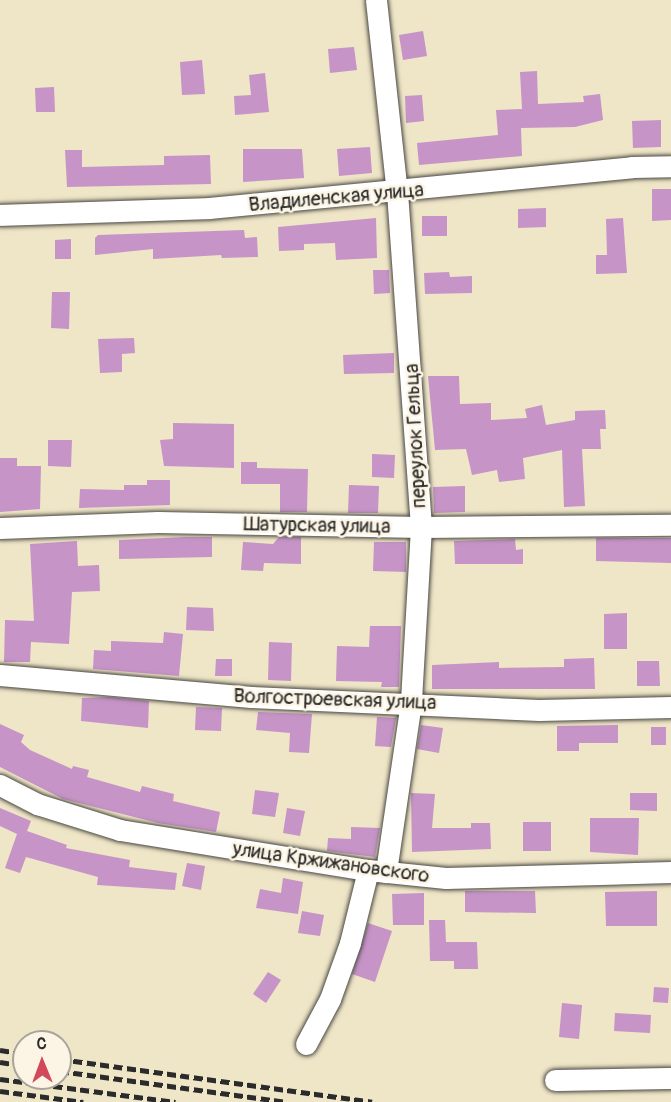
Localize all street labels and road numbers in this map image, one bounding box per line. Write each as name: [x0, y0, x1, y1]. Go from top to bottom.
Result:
street label: Владиленская улица: [247, 177, 425, 217]
street label: переулок Гельца: [399, 363, 431, 509]
street label: Шатурская улица: [243, 512, 391, 538]
street label: Волгостроевская улица: [233, 683, 437, 715]
street label: улица Кржижановского: [231, 836, 431, 888]

